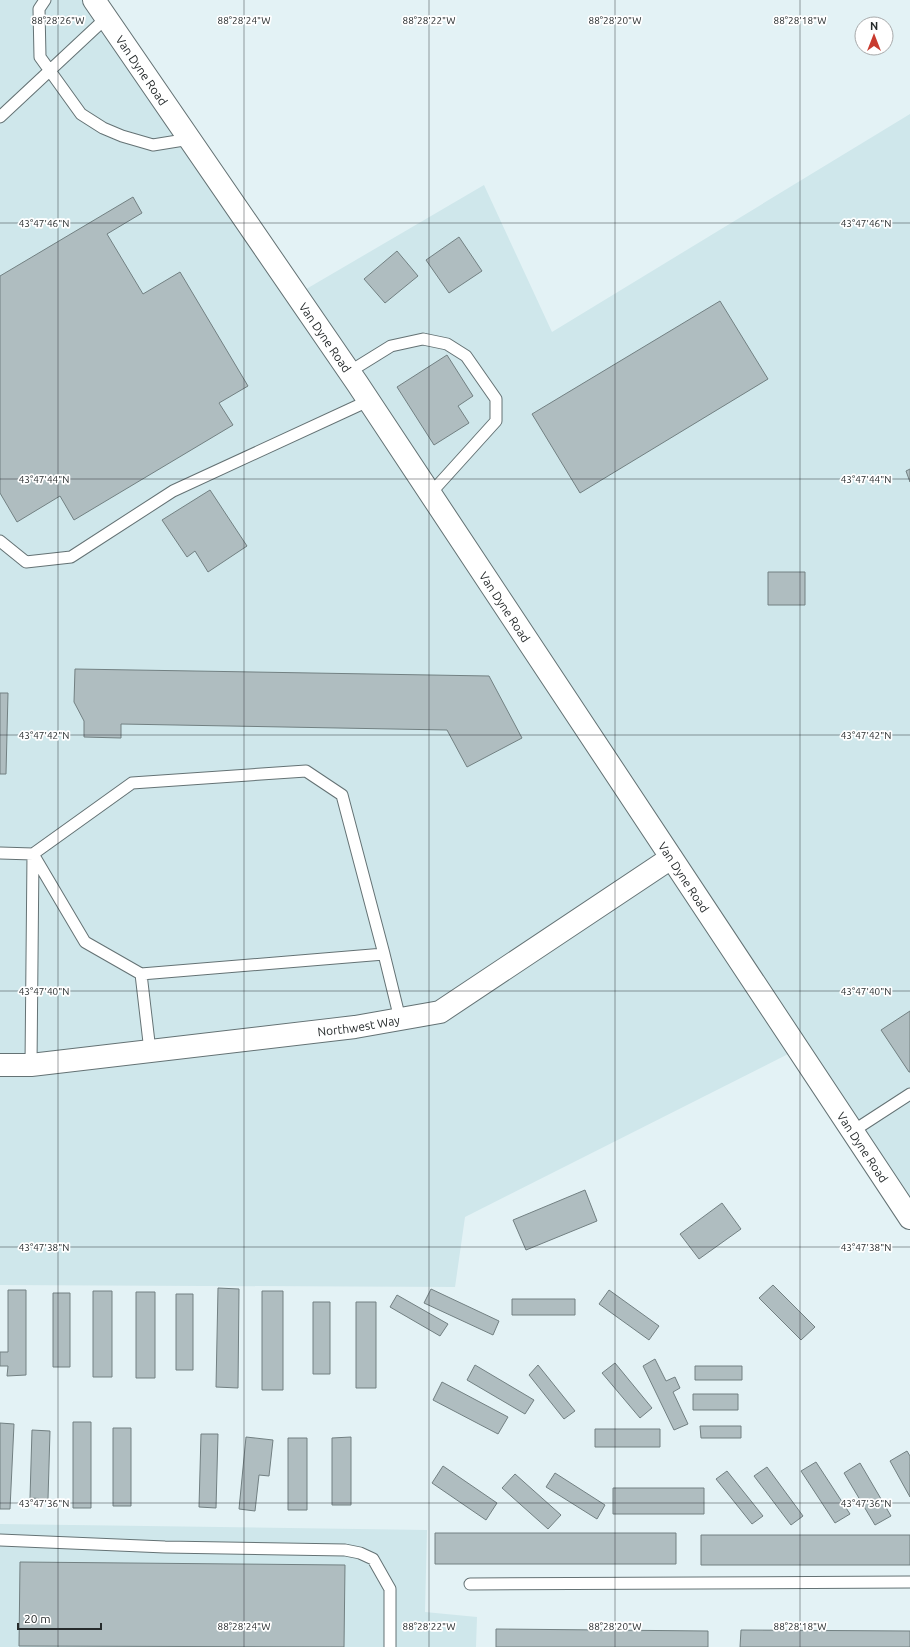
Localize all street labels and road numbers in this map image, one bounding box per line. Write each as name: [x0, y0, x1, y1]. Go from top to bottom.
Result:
street label: Van Dyne Road: [114, 33, 171, 107]
street label: Van Dyne Road: [297, 300, 354, 374]
street label: Van Dyne Road: [477, 569, 533, 644]
street label: Van Dyne Road: [656, 839, 712, 914]
street label: Northwest Way: [317, 1013, 401, 1038]
street label: Van Dyne Road: [835, 1110, 891, 1185]

